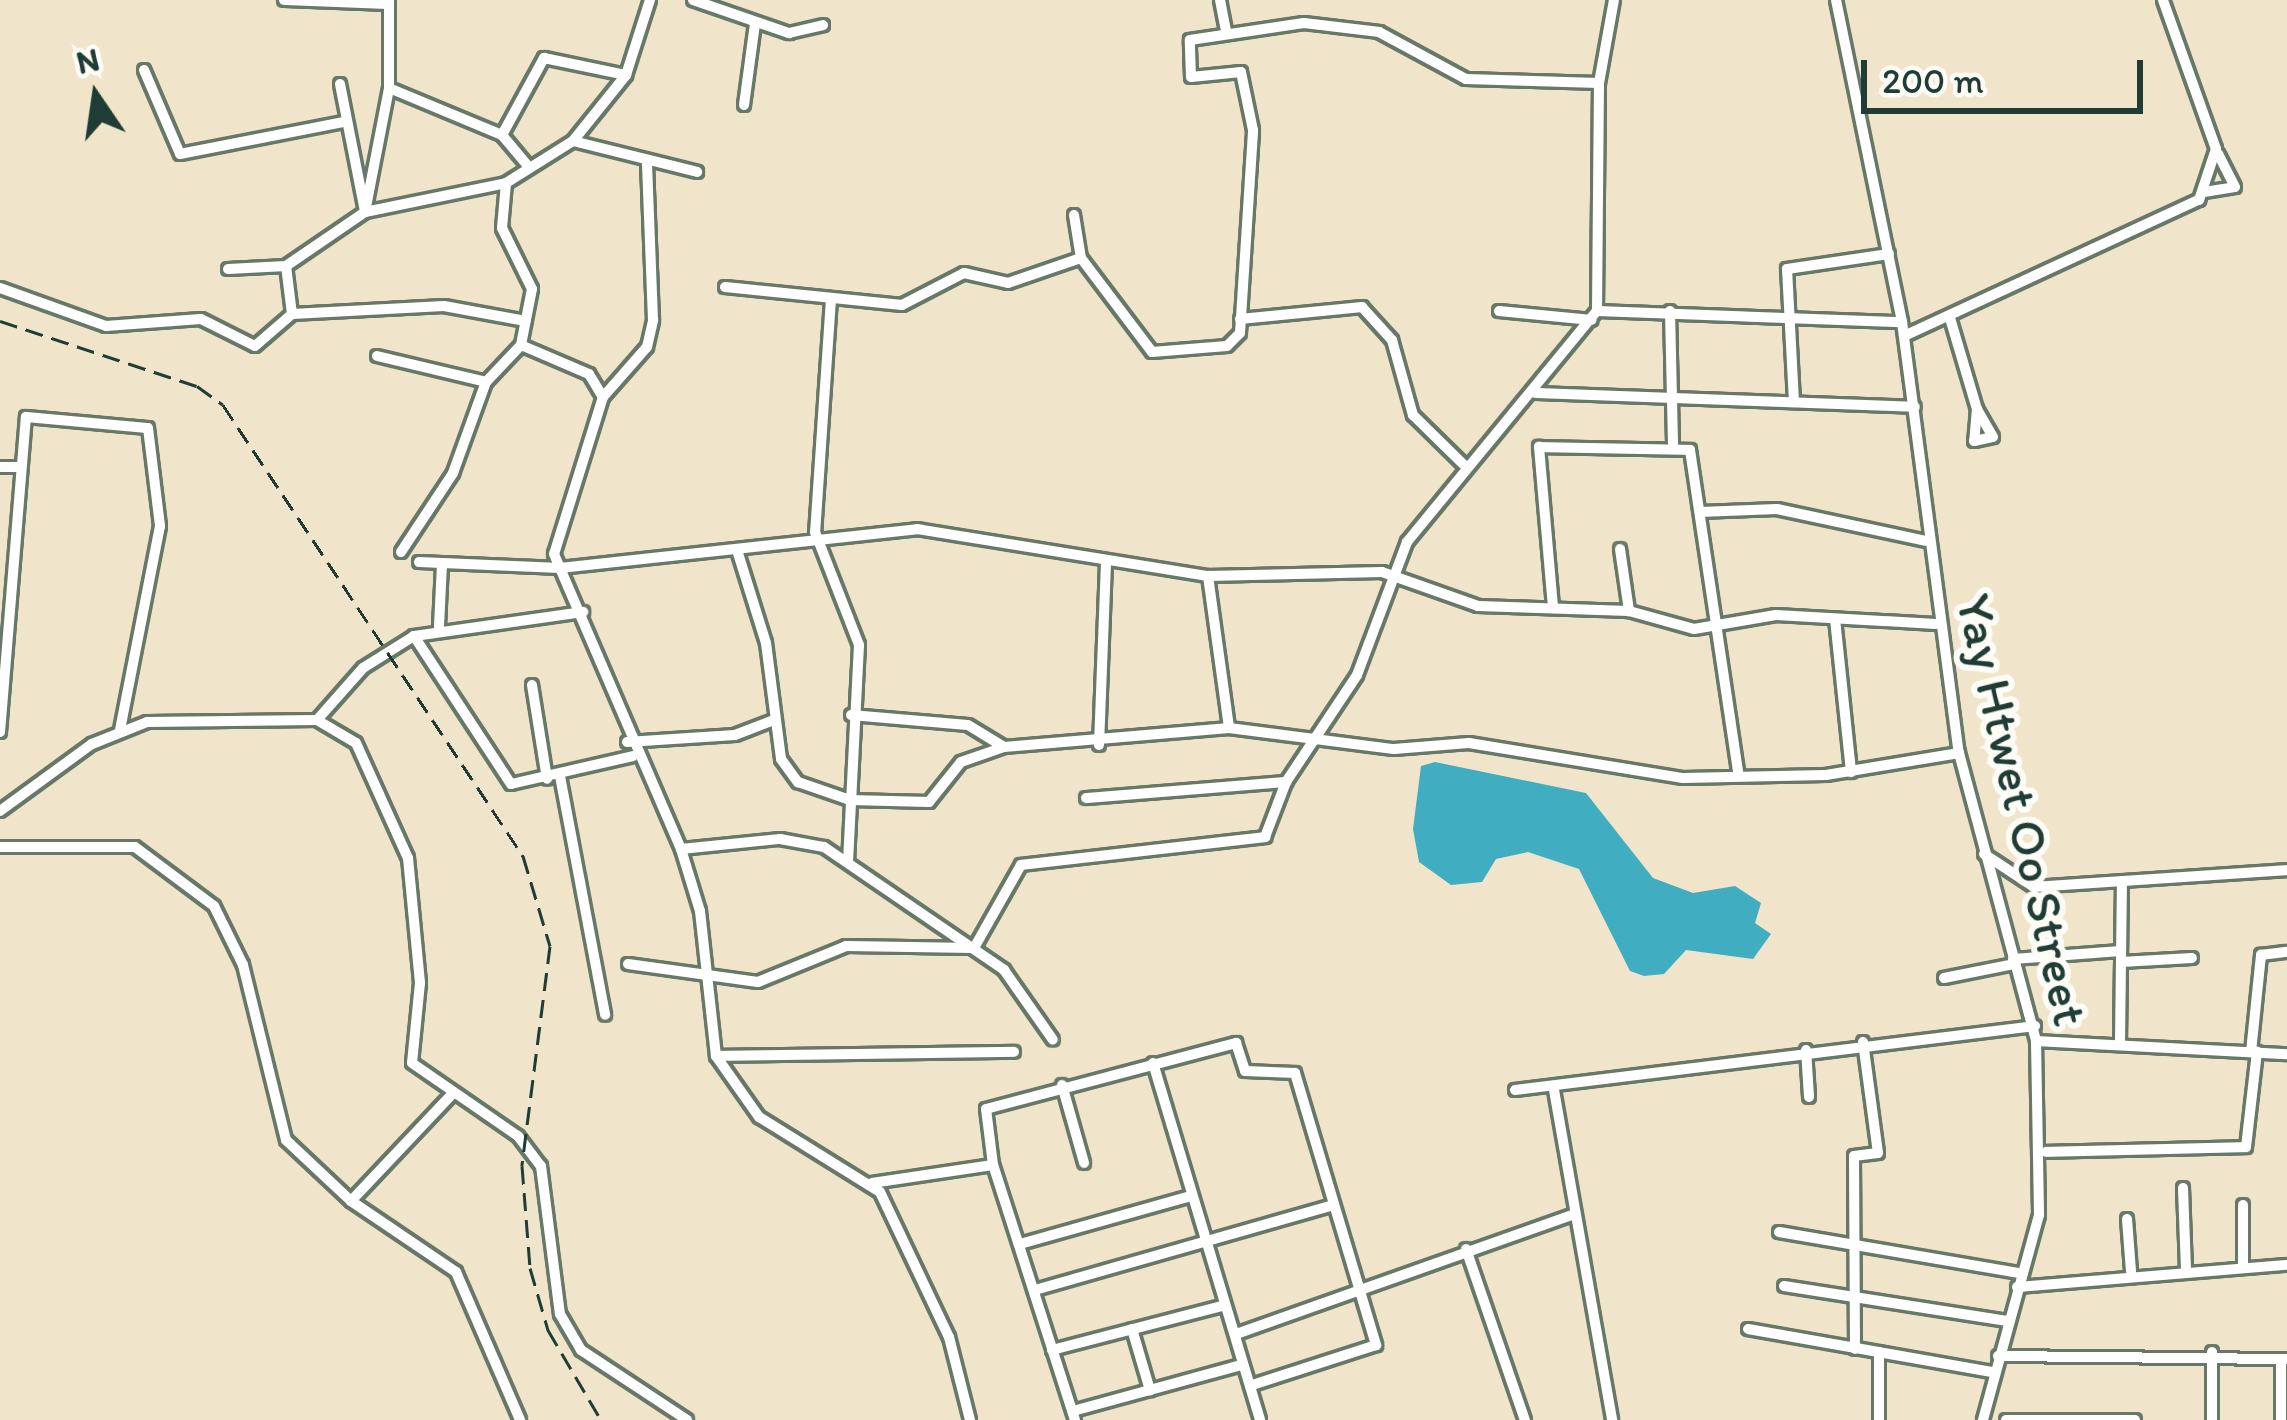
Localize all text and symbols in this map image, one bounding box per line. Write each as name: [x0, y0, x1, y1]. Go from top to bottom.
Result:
north arrow: [36, 36, 156, 156]
scale bar: [1867, 36, 2149, 110]
text: N: [73, 39, 103, 82]
text: 200 m: [1882, 59, 1984, 102]
street label: Yay Htwet Oo Street: [1943, 589, 2101, 1031]

